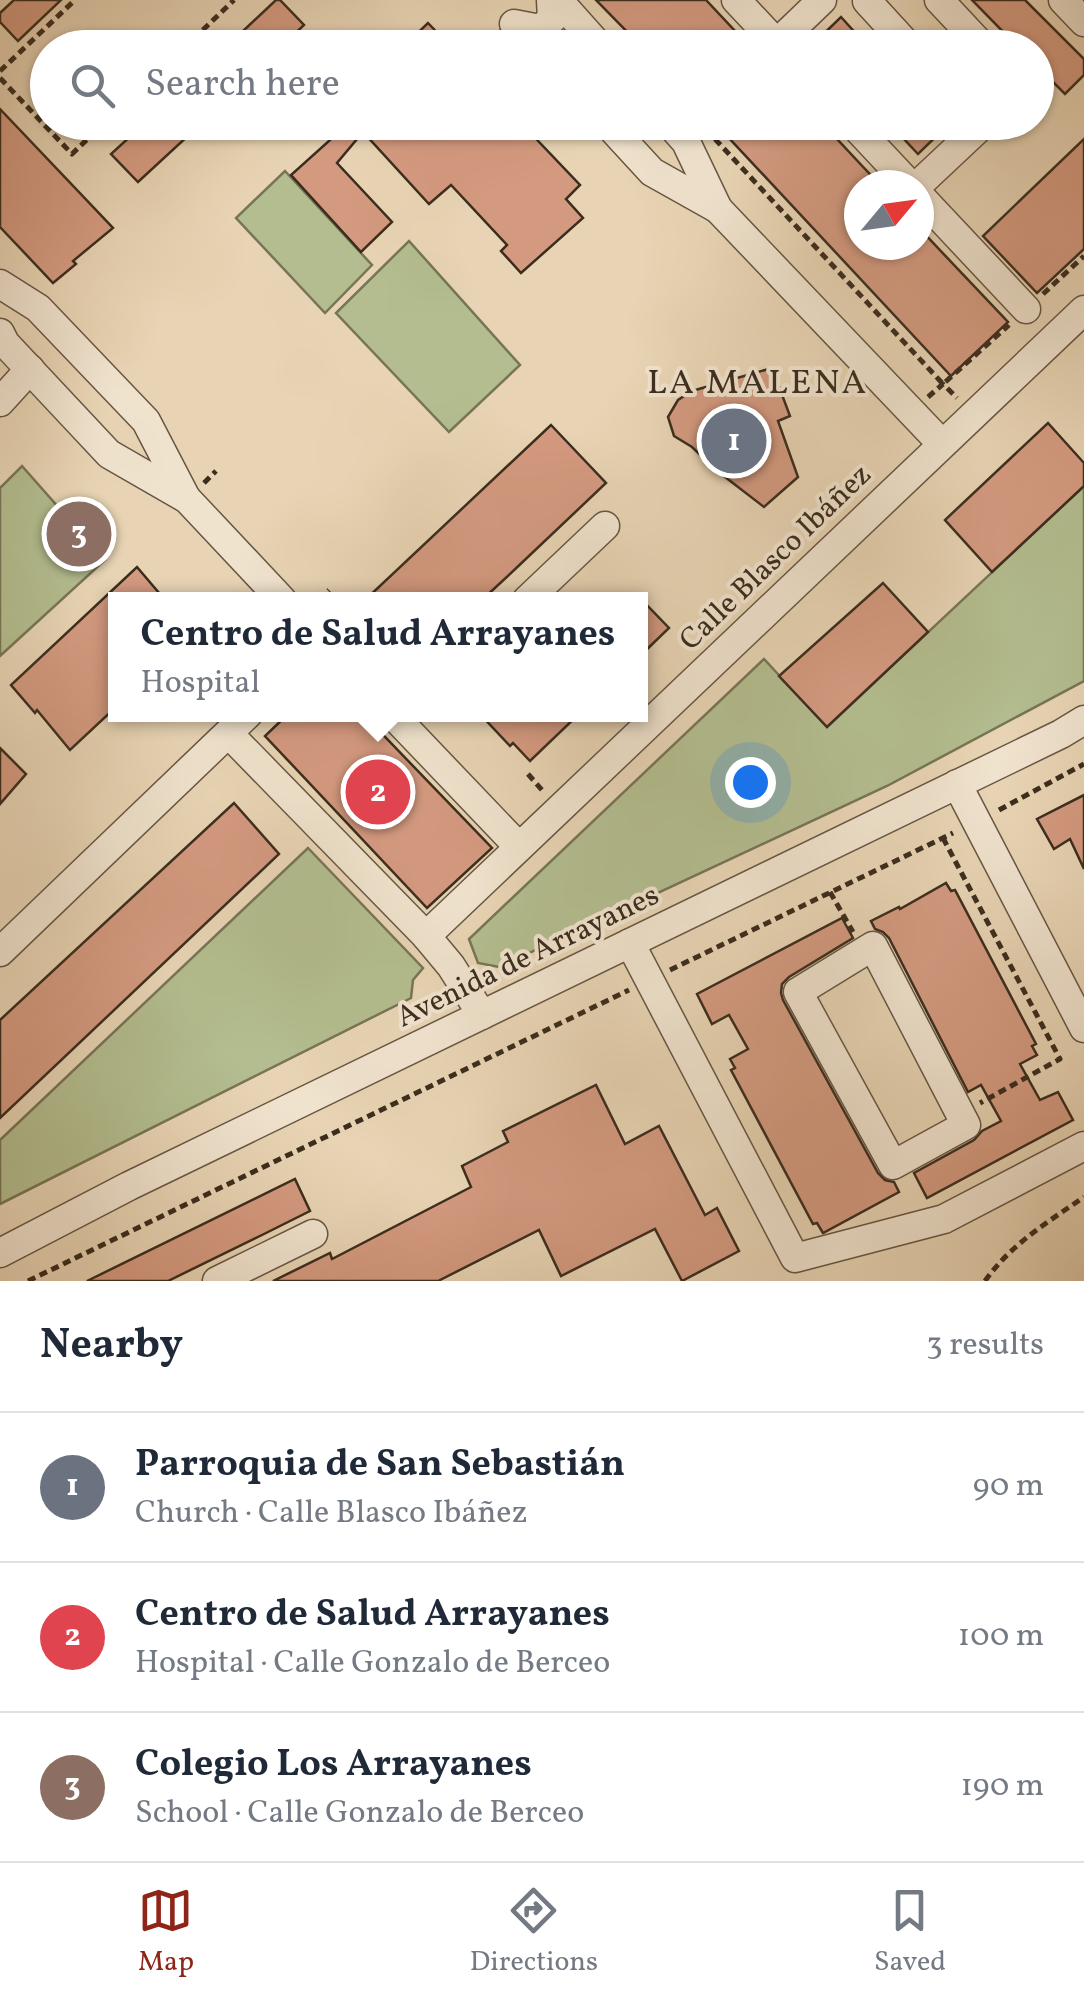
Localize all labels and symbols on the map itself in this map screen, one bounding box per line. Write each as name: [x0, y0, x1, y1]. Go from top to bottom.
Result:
north arrow: [844, 170, 934, 260]
district label: LA MALENA: [647, 360, 869, 408]
pin: 1: [702, 404, 766, 478]
street label: Calle Blasco Ibáñez: [671, 455, 881, 661]
pin: 3: [46, 496, 112, 572]
pin: 2: [346, 754, 410, 830]
your location: [725, 757, 776, 808]
street label: Avenida de Arrayanes: [390, 875, 666, 1039]

